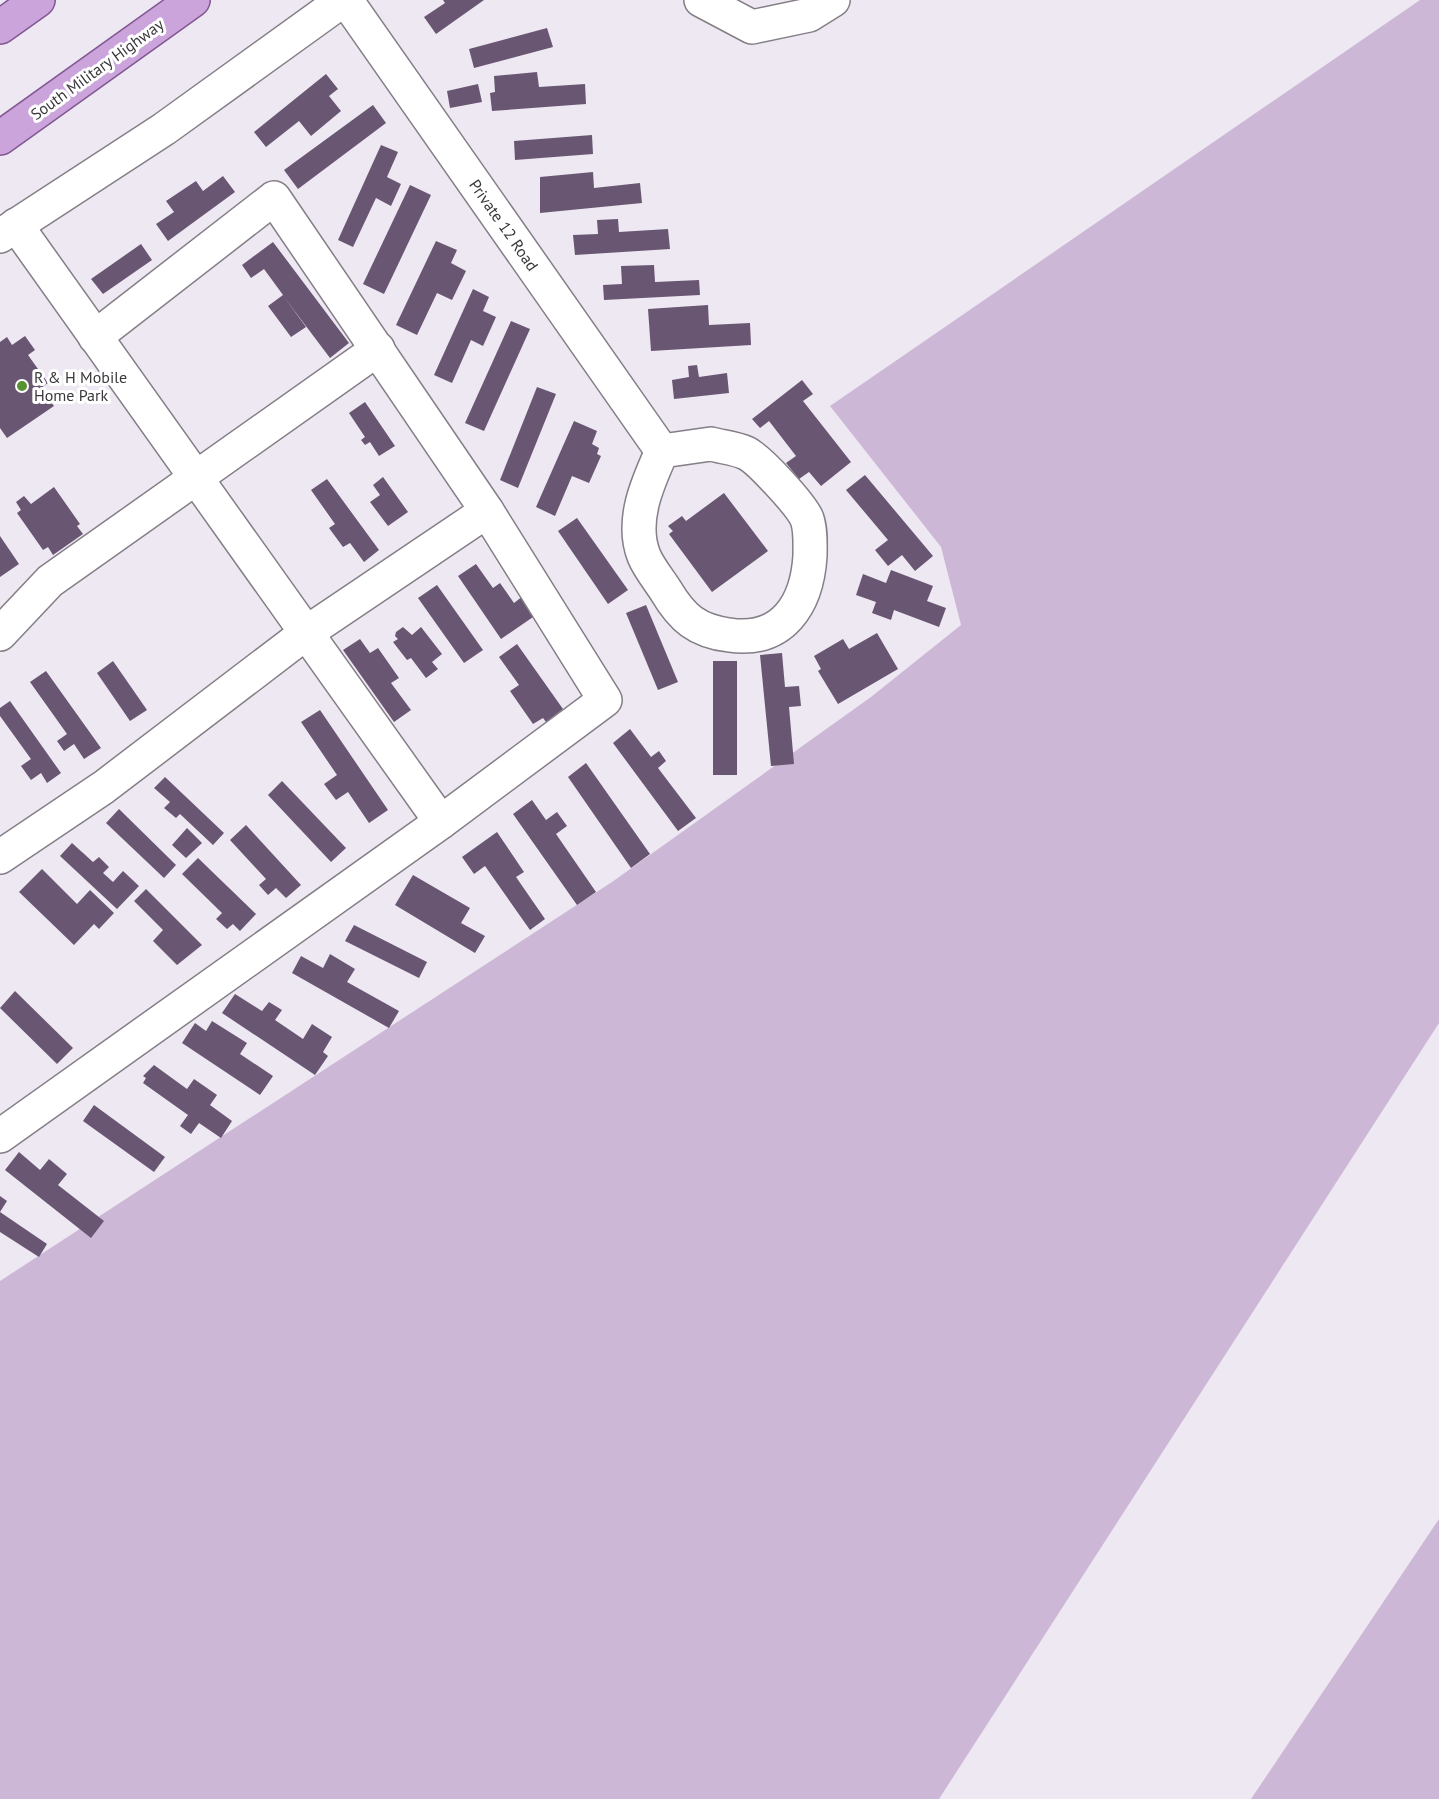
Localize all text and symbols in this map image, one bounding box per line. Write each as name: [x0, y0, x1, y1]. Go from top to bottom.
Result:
street label: South Military Highway: [27, 14, 168, 124]
street label: Private 12 Road: [465, 175, 543, 275]
place label: R & H Mobile Home Park: [34, 367, 127, 405]
marker: R & H Mobile Home Park: [15, 379, 29, 393]

